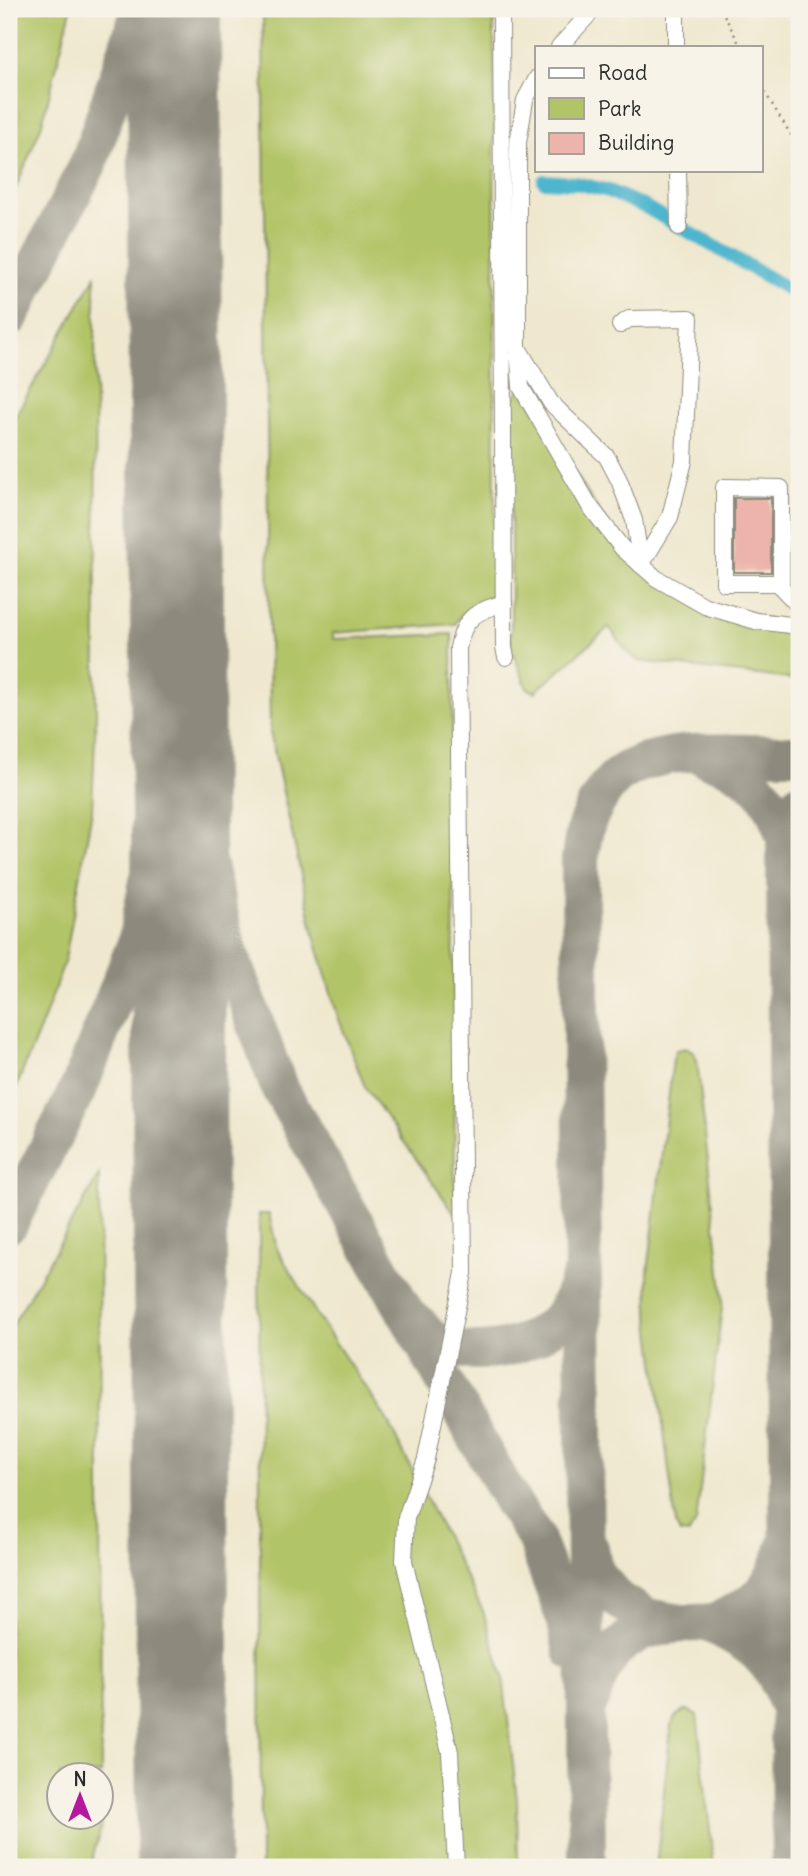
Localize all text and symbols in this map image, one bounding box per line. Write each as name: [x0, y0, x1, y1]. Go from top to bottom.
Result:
legend: [535, 46, 762, 172]
text: Road: [598, 59, 647, 86]
text: Park: [598, 95, 641, 122]
text: Building: [598, 129, 674, 156]
north arrow: [46, 1760, 116, 1830]
text: N: [73, 1767, 87, 1791]

